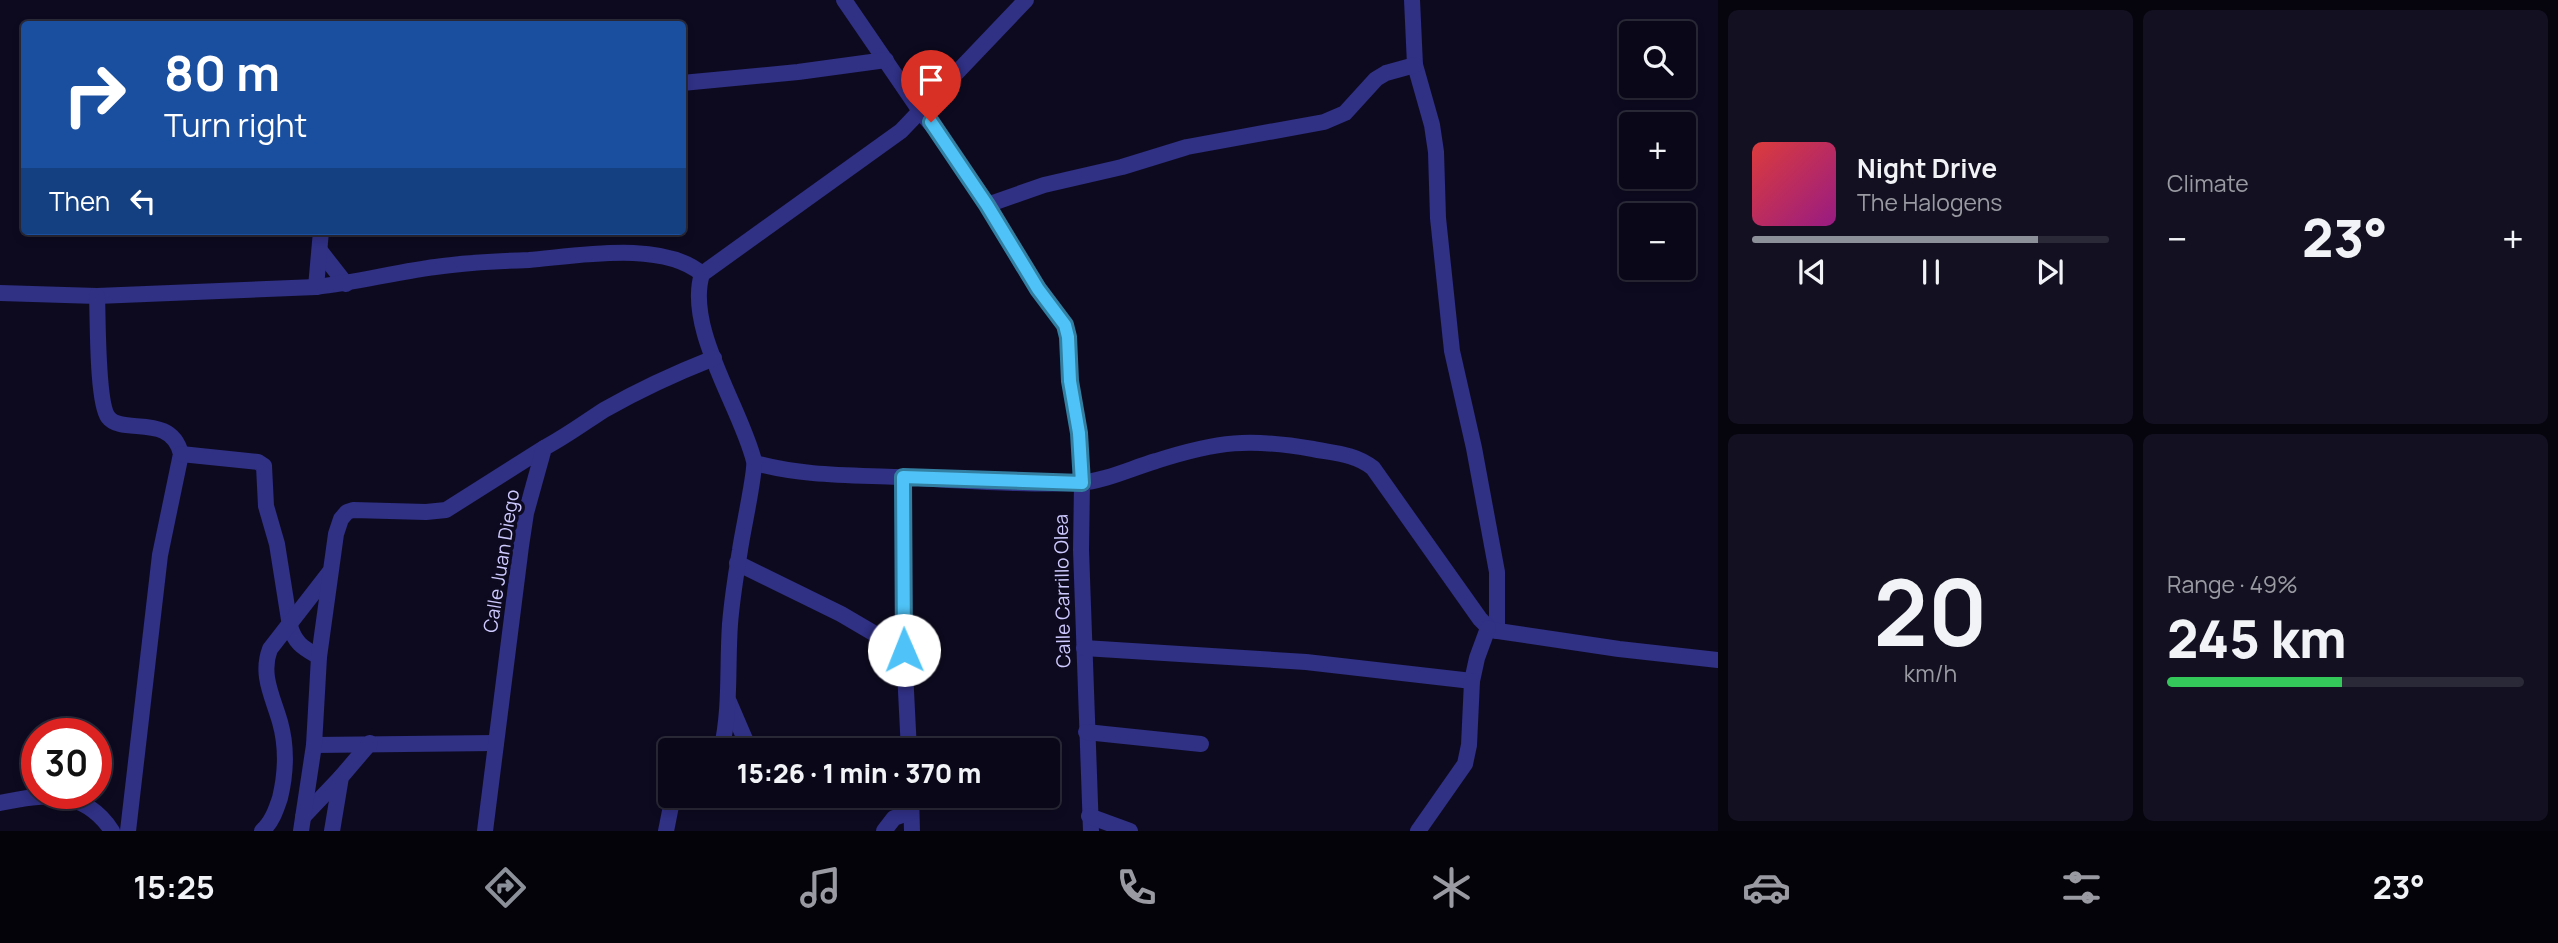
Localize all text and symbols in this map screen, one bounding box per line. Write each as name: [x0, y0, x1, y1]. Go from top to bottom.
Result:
map controls: [1619, 21, 1696, 280]
button: search: [1619, 21, 1696, 98]
text: 80 m: [164, 39, 280, 106]
icon: right: [49, 49, 140, 140]
pin: [901, 50, 961, 122]
icon: arrive: [912, 61, 950, 99]
text: Turn right: [164, 103, 307, 147]
button: +: [1619, 112, 1696, 189]
text: Night Drive: [1857, 150, 1997, 186]
text: Climate: [2167, 167, 2249, 199]
icon: left: [124, 182, 162, 220]
text: Then: [49, 183, 110, 219]
text: The Halogens: [1857, 186, 2002, 218]
text: 23°: [2302, 202, 2388, 273]
button: −: [1619, 203, 1696, 280]
text: −: [2167, 212, 2188, 264]
text: +: [2502, 212, 2524, 264]
icon: previous: [1793, 253, 1831, 291]
icon: pause: [1912, 253, 1950, 291]
icon: next: [2031, 253, 2069, 291]
street label: Calle Juan Diego: [477, 488, 525, 634]
street label: Calle Carrillo Olea: [1048, 514, 1076, 668]
text: 20: [1873, 549, 1988, 673]
text: Range · 49%: [2167, 568, 2298, 600]
text: 245 km: [2167, 603, 2347, 674]
position arrow: [867, 613, 941, 687]
text: km/h: [1904, 657, 1957, 689]
speed limit sign: 30: [21, 718, 112, 809]
text: 15:26 · 1 min · 370 m: [737, 755, 981, 791]
icon: directions: [481, 863, 530, 912]
icon: music: [796, 863, 845, 912]
icon: phone: [1112, 863, 1161, 912]
icon: climate: [1427, 863, 1476, 912]
icon: car: [1742, 863, 1791, 912]
icon: filters: [2057, 863, 2106, 912]
text: 15:25: [133, 865, 215, 909]
text: 23°: [2373, 865, 2425, 909]

